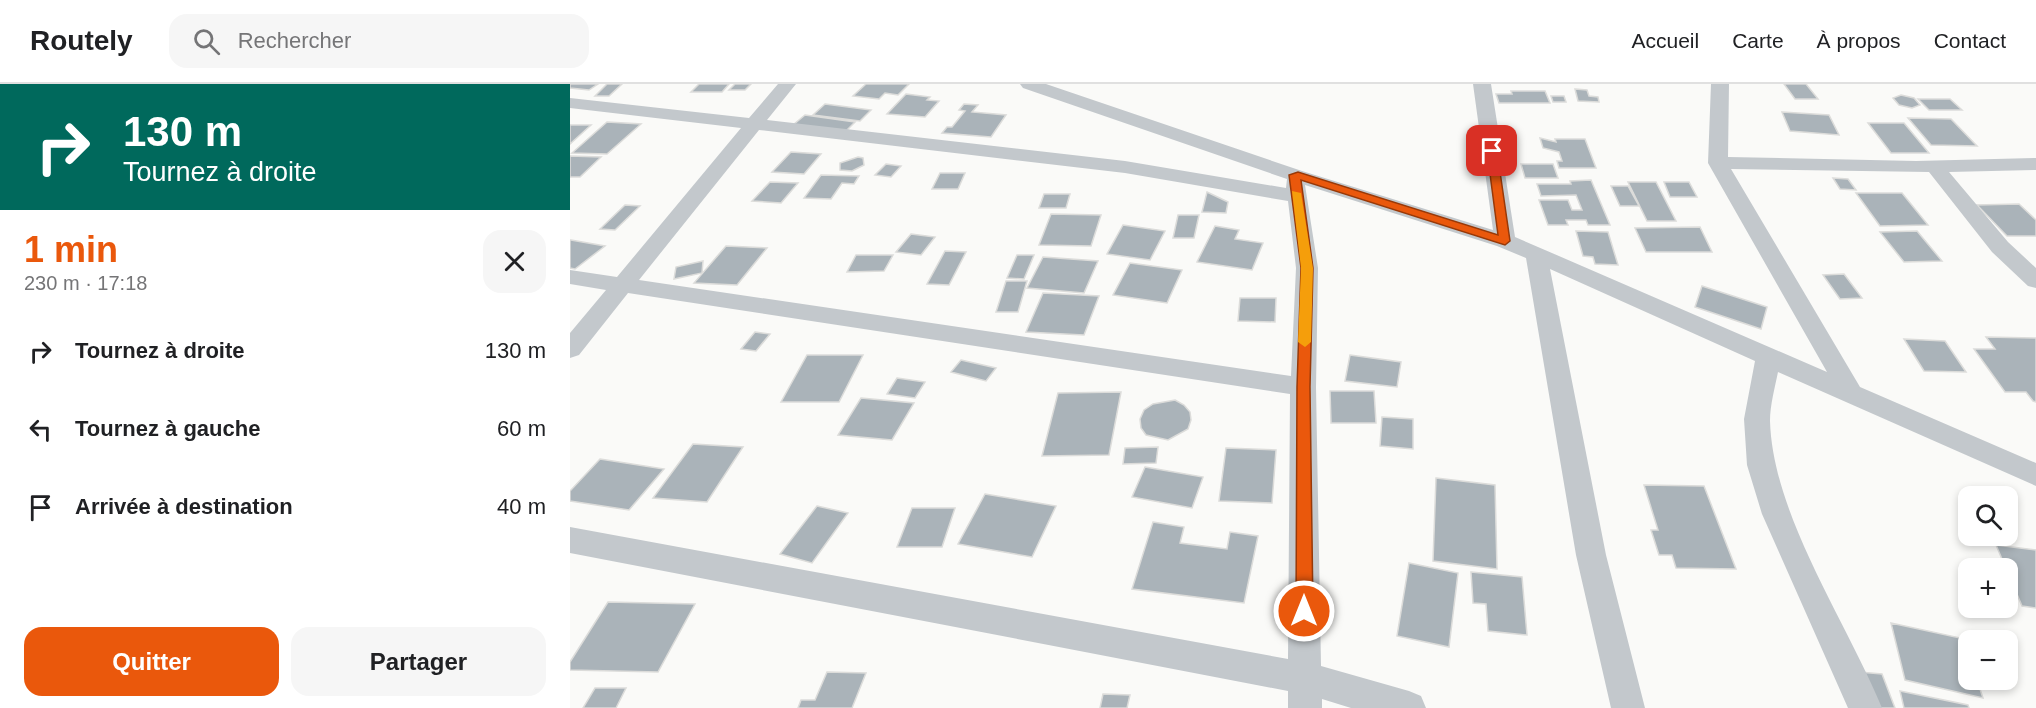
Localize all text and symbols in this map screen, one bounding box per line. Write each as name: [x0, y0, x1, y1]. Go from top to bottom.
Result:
search box: [169, 14, 589, 68]
text: Routely: [30, 25, 133, 56]
icon: search: [190, 25, 223, 58]
text: Rechercher: [238, 28, 351, 53]
text: Accueil: [1632, 29, 1699, 52]
text: Carte: [1732, 29, 1784, 52]
text: À propos: [1817, 29, 1901, 52]
text: Contact: [1934, 29, 2006, 52]
icon: right: [24, 108, 102, 186]
text: 130 m: [123, 108, 242, 155]
pin: [1466, 125, 1517, 176]
icon: arrive: [1475, 134, 1508, 167]
text: Tournez à droite: [123, 157, 317, 187]
text: 1 min: [24, 229, 118, 270]
button: close: [483, 230, 546, 293]
text: 230 m · 17:18: [24, 272, 147, 294]
icon: right: [24, 335, 57, 368]
text: Tournez à droite: [75, 338, 245, 363]
text: 130 m: [485, 338, 546, 363]
icon: left: [24, 413, 57, 446]
text: Tournez à gauche: [75, 416, 260, 441]
text: 60 m: [497, 416, 546, 441]
map controls: [1958, 486, 2018, 690]
button: search: [1958, 486, 2018, 546]
icon: arrive: [24, 491, 57, 524]
text: Arrivée à destination: [75, 494, 293, 519]
text: 40 m: [497, 494, 546, 519]
button: +: [1958, 558, 2018, 618]
position arrow: [1272, 579, 1336, 643]
button: Quitter: [24, 627, 279, 696]
button: Partager: [291, 627, 546, 696]
button: −: [1958, 630, 2018, 690]

